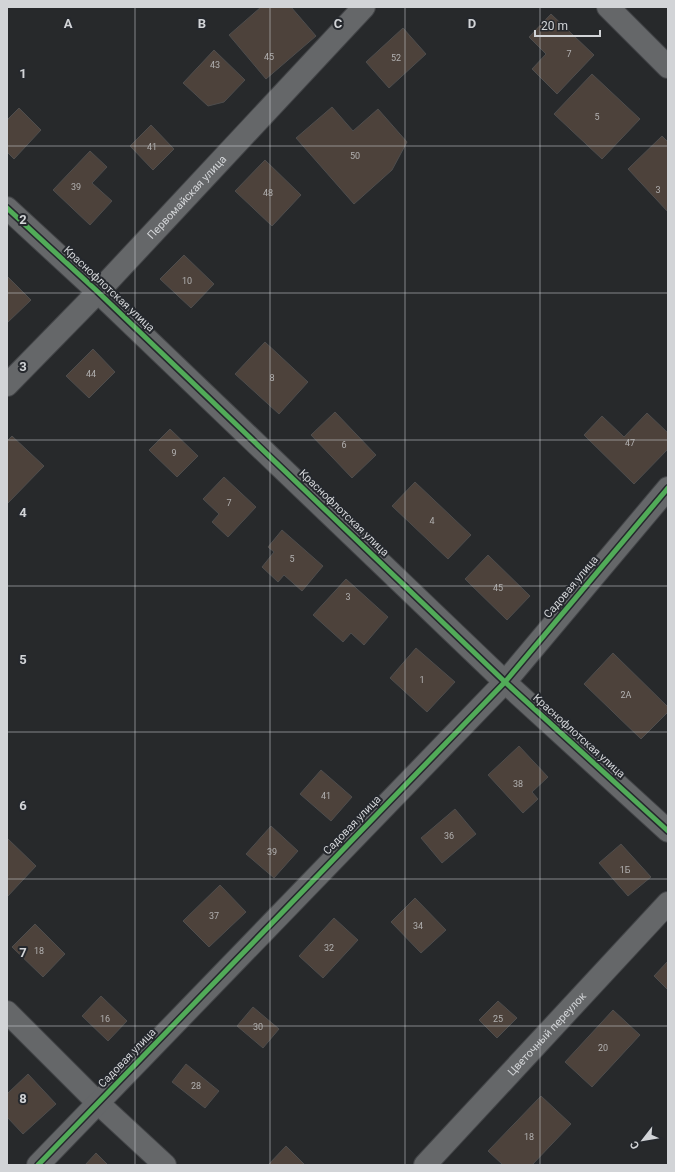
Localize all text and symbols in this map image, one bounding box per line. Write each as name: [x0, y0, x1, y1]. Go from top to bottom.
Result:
scale bar: [535, 12, 600, 38]
text: A: [64, 16, 73, 31]
text: B: [198, 16, 206, 31]
text: C: [334, 16, 343, 31]
text: D: [468, 16, 476, 31]
text: 20 m: [541, 19, 568, 33]
house number: 7: [566, 49, 572, 59]
house number: 45: [264, 52, 274, 62]
house number: 52: [391, 53, 401, 63]
house number: 43: [210, 60, 220, 70]
text: 1: [19, 66, 27, 81]
house number: 5: [594, 112, 600, 122]
house number: 41: [147, 142, 157, 152]
house number: 50: [350, 151, 360, 161]
street label: Первомайская улица: [144, 153, 229, 242]
house number: 39: [71, 182, 81, 192]
house number: 3: [655, 185, 661, 195]
house number: 48: [263, 188, 273, 198]
text: 2: [19, 212, 27, 227]
street label: Краснофлотская улица: [61, 244, 157, 334]
house number: 10: [182, 276, 192, 286]
text: 3: [19, 359, 27, 374]
house number: 44: [86, 369, 96, 379]
house number: 8: [269, 373, 275, 383]
house number: 47: [625, 438, 635, 448]
house number: 6: [341, 440, 347, 450]
house number: 9: [171, 448, 177, 458]
street label: Краснофлотская улица: [297, 467, 391, 559]
house number: 7: [226, 498, 232, 508]
text: 4: [19, 505, 27, 520]
house number: 4: [429, 516, 435, 526]
street label: Садовая улица: [541, 553, 601, 621]
house number: 5: [289, 554, 295, 564]
house number: 45: [493, 583, 503, 593]
house number: 3: [345, 592, 351, 602]
text: 5: [19, 652, 27, 667]
house number: 1: [419, 675, 425, 685]
house number: 2А: [621, 690, 632, 700]
street label: Краснофлотская улица: [530, 691, 628, 781]
house number: 38: [513, 779, 523, 789]
house number: 41: [321, 791, 331, 801]
street label: Садовая улица: [320, 793, 384, 857]
text: 6: [19, 798, 27, 813]
house number: 36: [444, 831, 454, 841]
house number: 39: [267, 847, 277, 857]
house number: 1Б: [620, 865, 631, 875]
house number: 37: [209, 911, 219, 921]
house number: 34: [413, 921, 423, 931]
house number: 32: [324, 943, 334, 953]
text: 7: [19, 945, 27, 960]
house number: 18: [34, 946, 44, 956]
street label: Цветочный переулок: [505, 989, 589, 1078]
house number: 16: [100, 1014, 110, 1024]
house number: 25: [493, 1014, 503, 1024]
house number: 30: [253, 1022, 263, 1032]
street label: Садовая улица: [95, 1026, 159, 1090]
house number: 20: [598, 1043, 608, 1053]
house number: 28: [191, 1081, 201, 1091]
text: 8: [19, 1091, 27, 1106]
north arrow: [623, 1120, 663, 1160]
house number: 18: [524, 1132, 534, 1142]
text: С: [627, 1138, 642, 1151]

